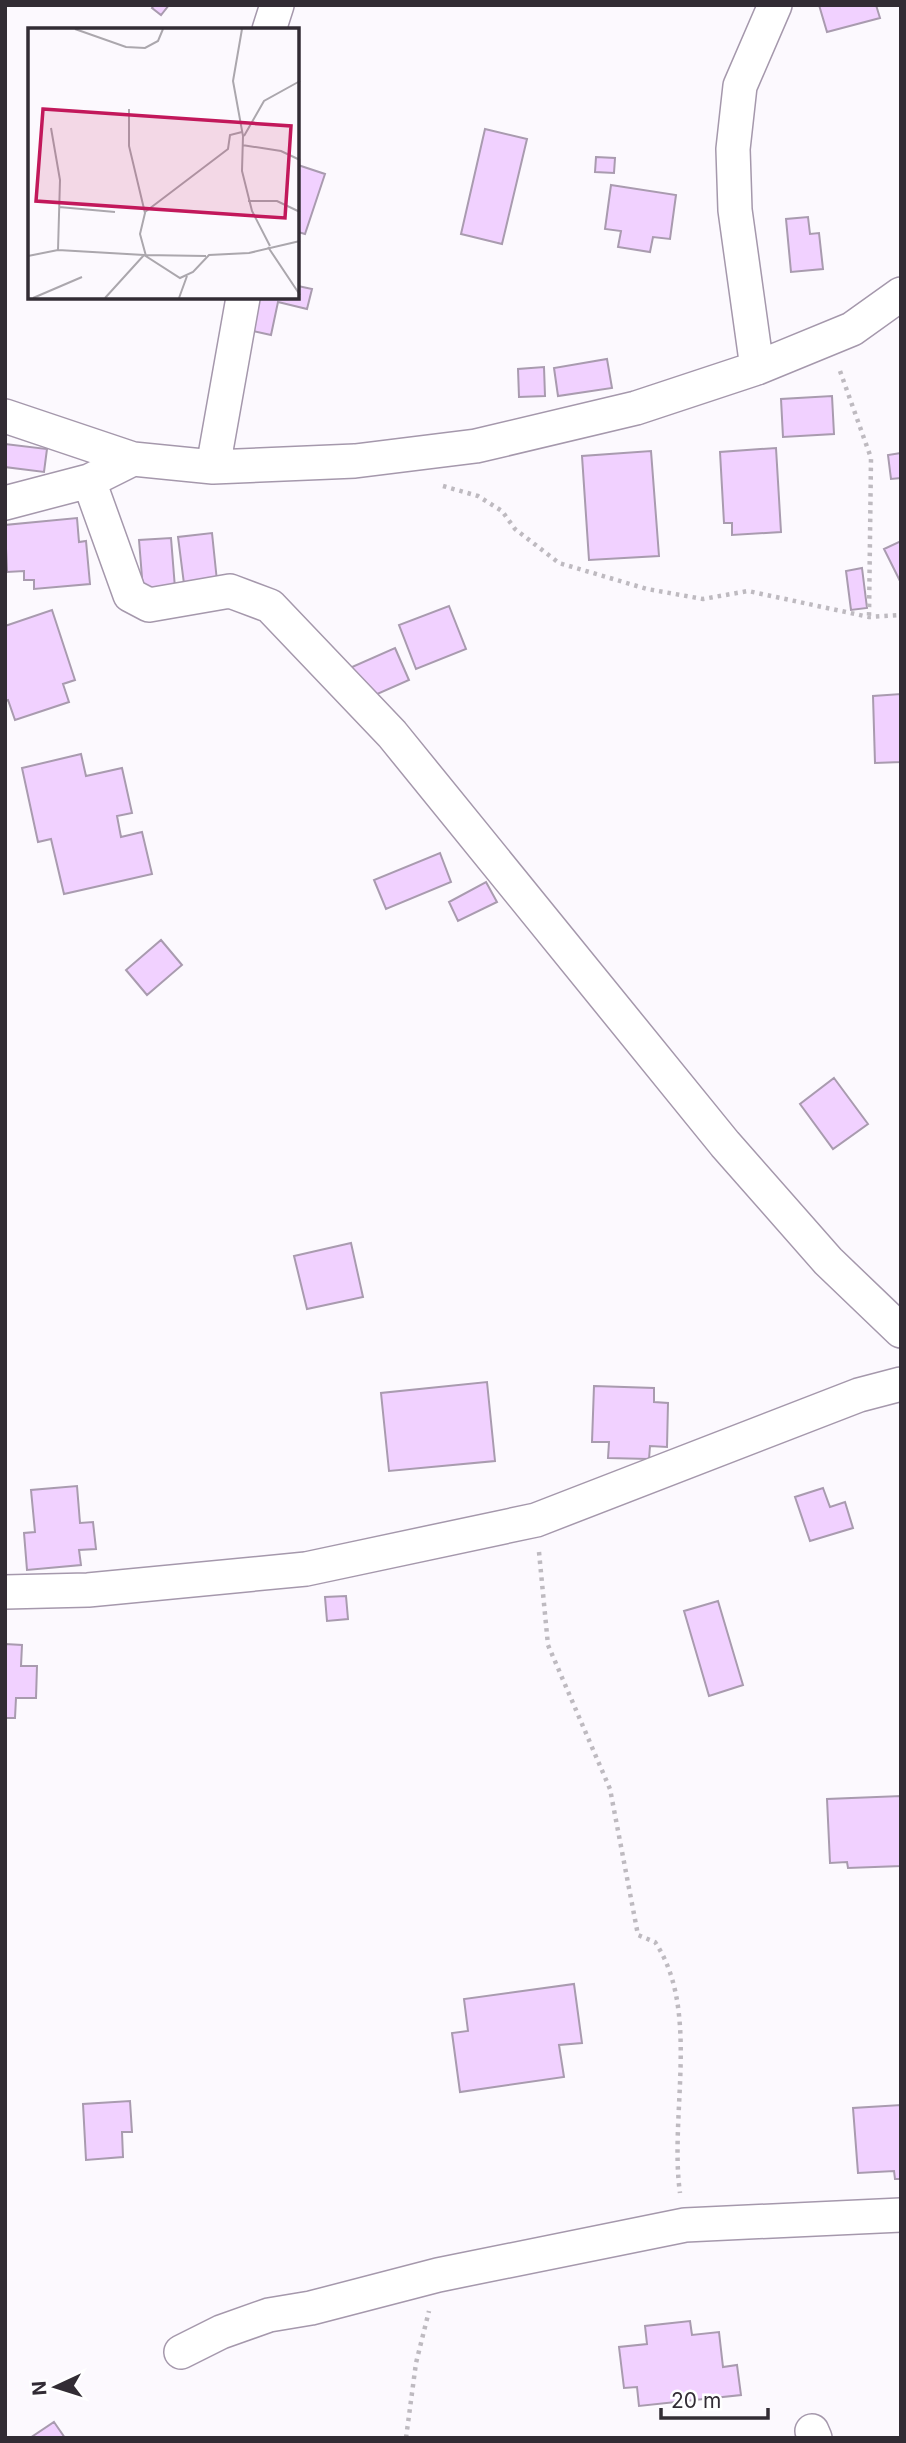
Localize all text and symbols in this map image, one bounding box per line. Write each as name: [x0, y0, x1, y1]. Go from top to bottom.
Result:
inset map: [28, 28, 299, 299]
north arrow: [21, 2352, 91, 2422]
scale bar: [661, 2376, 768, 2420]
text: N: [28, 2380, 52, 2396]
text: 20 m: [671, 2388, 721, 2413]

